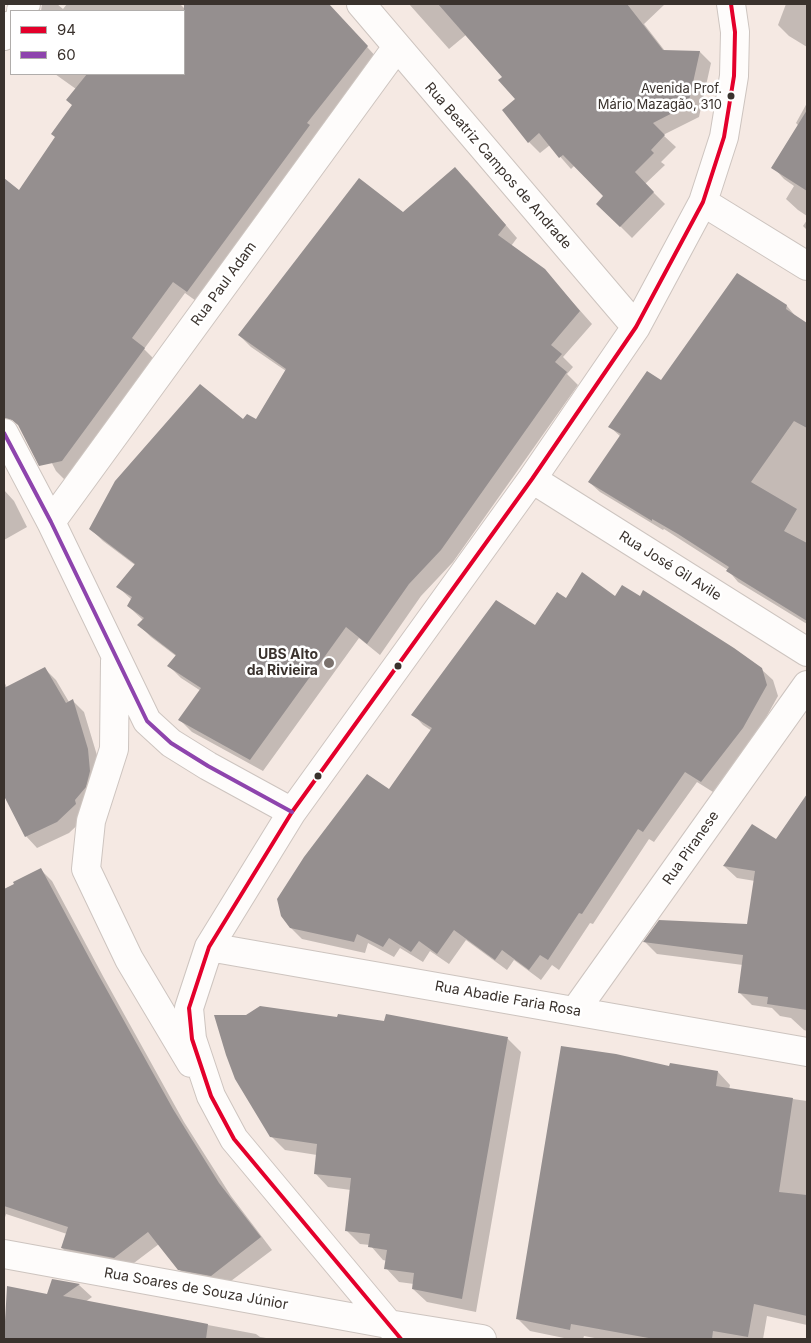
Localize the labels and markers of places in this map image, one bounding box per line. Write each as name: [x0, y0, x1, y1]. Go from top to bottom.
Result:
place label: Avenida Prof. Mário Mazagão, 310: [598, 81, 722, 112]
marker: Avenida Prof. Mário Mazagão, 310: [726, 91, 736, 101]
place label: UBS Alto da Rivieira: [247, 647, 318, 680]
marker: UBS Alto da Rivieira: [322, 656, 336, 670]
unlabelled marker: [393, 661, 403, 671]
unlabelled marker: [313, 771, 323, 781]

